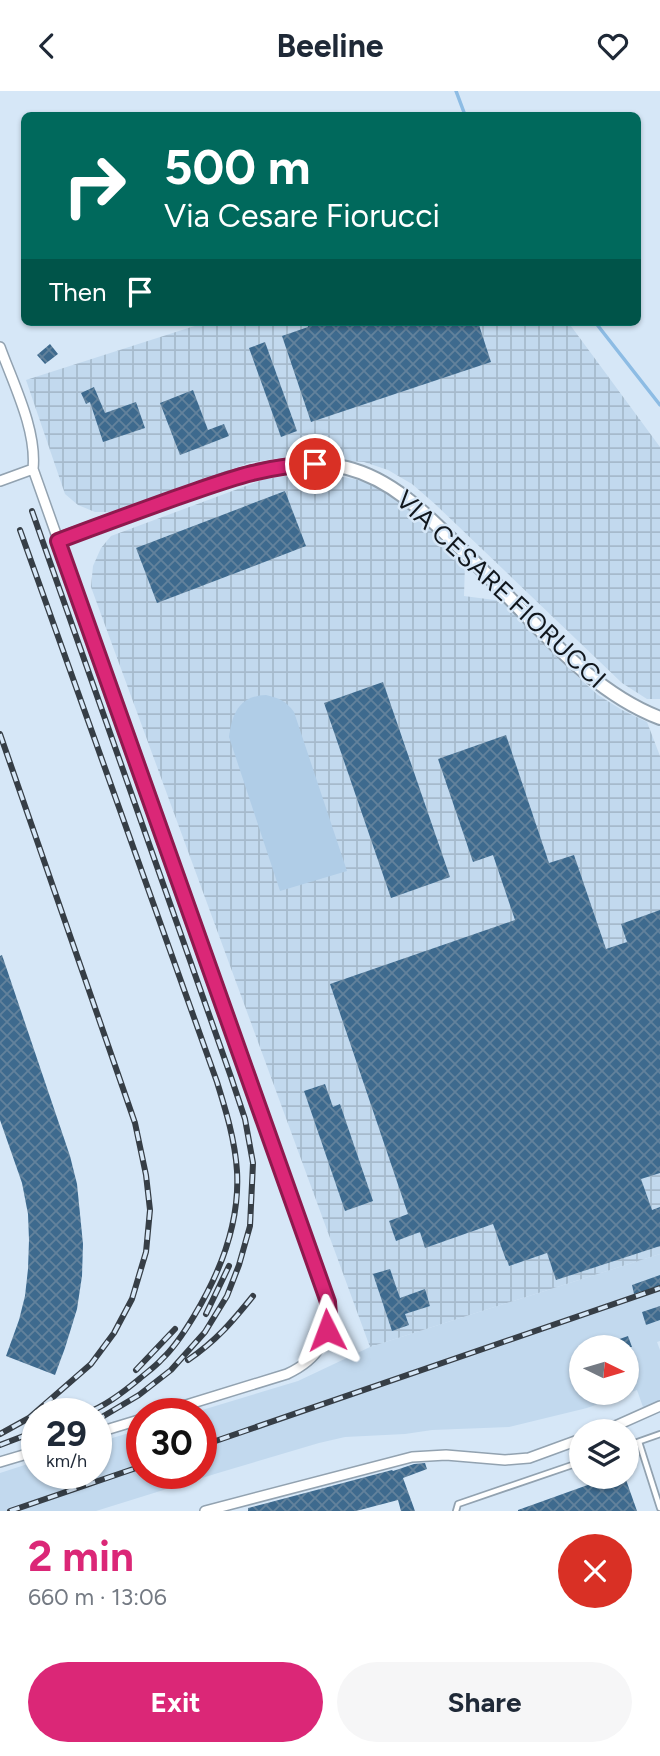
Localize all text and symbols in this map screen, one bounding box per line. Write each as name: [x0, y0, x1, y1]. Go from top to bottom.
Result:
icon: back: [28, 27, 66, 65]
text: Beeline: [276, 27, 384, 65]
icon: heart: [594, 27, 632, 65]
text: 500 m: [164, 137, 310, 196]
icon: right: [49, 140, 140, 231]
text: Via Cesare Fiorucci: [164, 197, 440, 235]
icon: arrive: [121, 273, 159, 311]
text: Then: [49, 276, 107, 308]
pin: [285, 434, 345, 494]
icon: arrive: [296, 445, 334, 483]
street label: VIA CESARE FIORUCCI: [389, 483, 613, 695]
position arrow: [290, 1293, 364, 1367]
north arrow: [569, 1335, 639, 1405]
map controls: [569, 1335, 639, 1489]
speed limit sign: 30: [126, 1398, 217, 1489]
text: 29: [46, 1413, 87, 1455]
button: layers: [569, 1419, 639, 1489]
text: km/h: [46, 1450, 87, 1472]
text: 2 min: [28, 1531, 134, 1582]
button: close: [558, 1534, 632, 1608]
text: 660 m · 13:06: [28, 1583, 167, 1611]
button: Exit: [28, 1662, 323, 1742]
button: Share: [337, 1662, 632, 1742]

